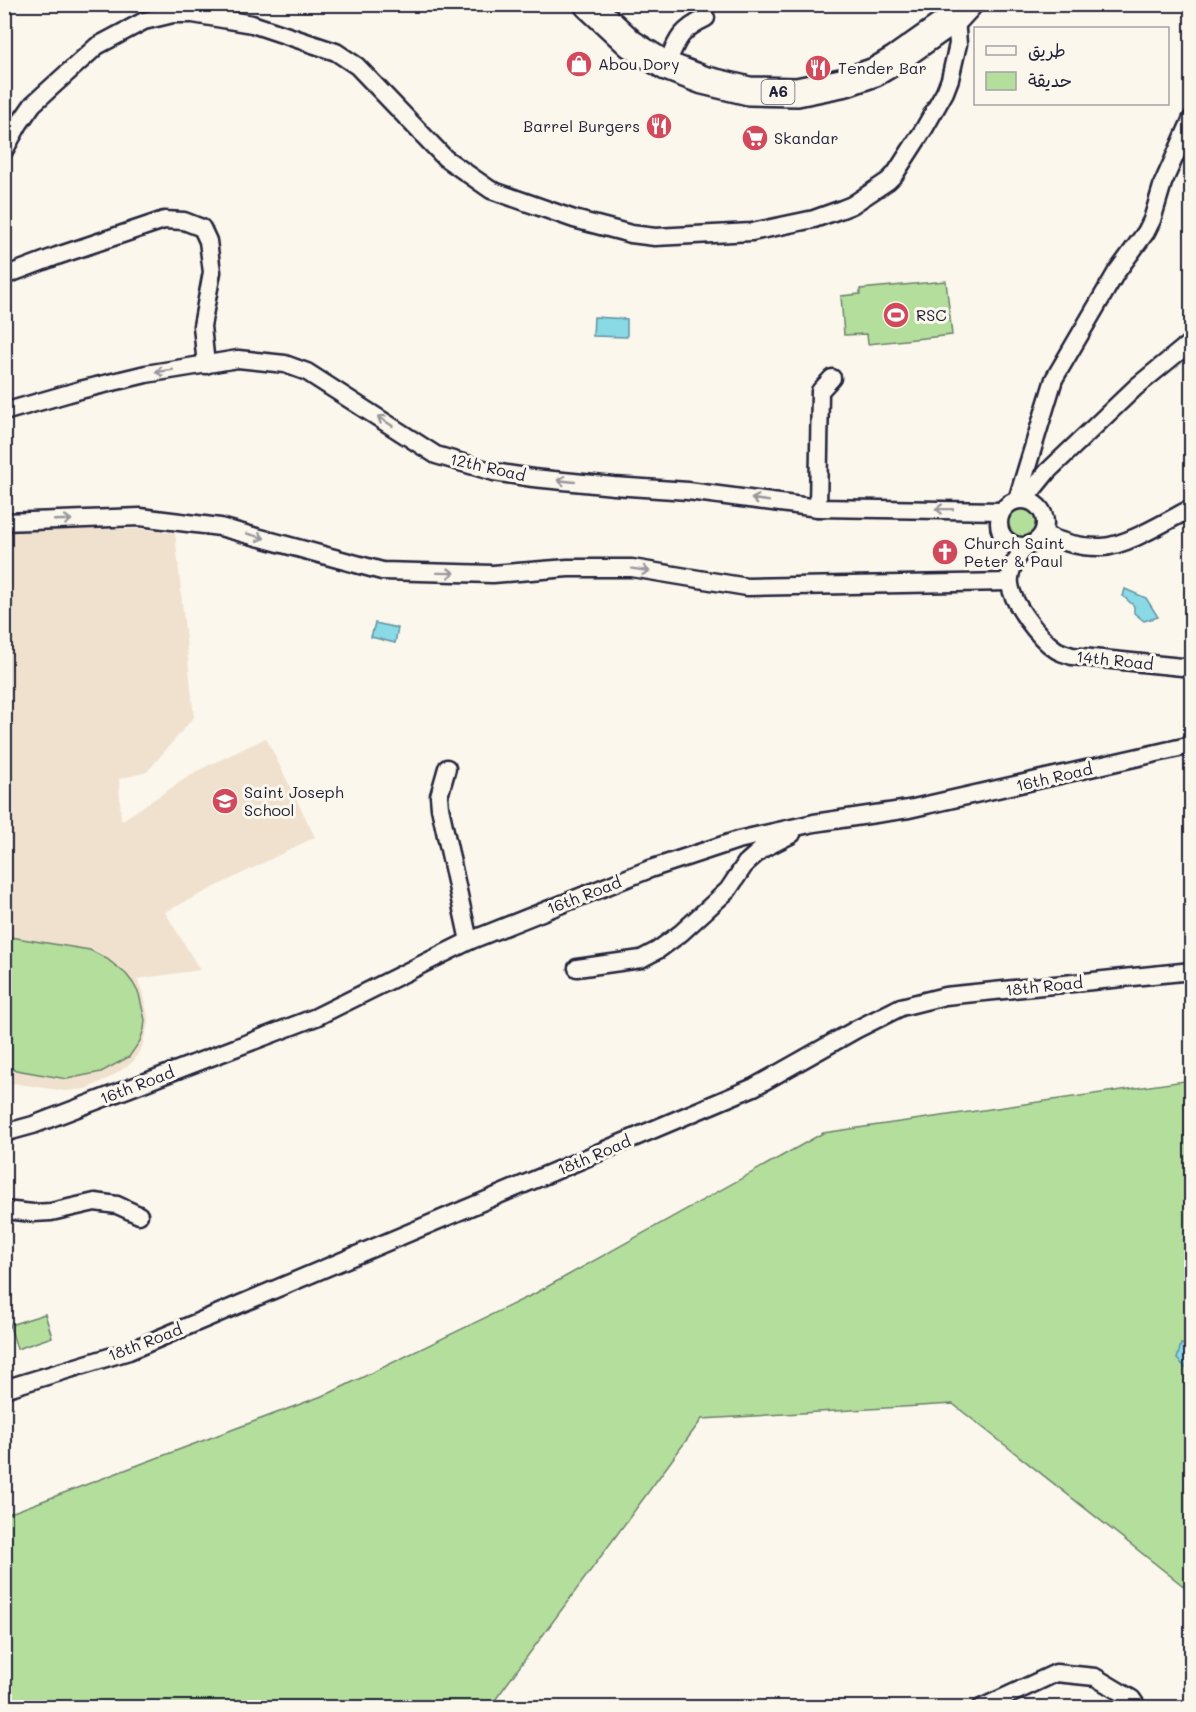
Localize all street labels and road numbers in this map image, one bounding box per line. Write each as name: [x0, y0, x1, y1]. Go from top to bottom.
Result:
road number: A6: [762, 80, 794, 104]
street label: 12th Road: [448, 448, 528, 485]
street label: 14th Road: [1075, 645, 1155, 674]
street label: 16th Road: [1014, 758, 1094, 796]
street label: 16th Road: [544, 871, 624, 918]
street label: 18th Road: [1004, 971, 1084, 1000]
street label: 16th Road: [97, 1061, 177, 1108]
street label: 18th Road: [554, 1130, 634, 1179]
street label: 18th Road: [105, 1318, 185, 1365]

